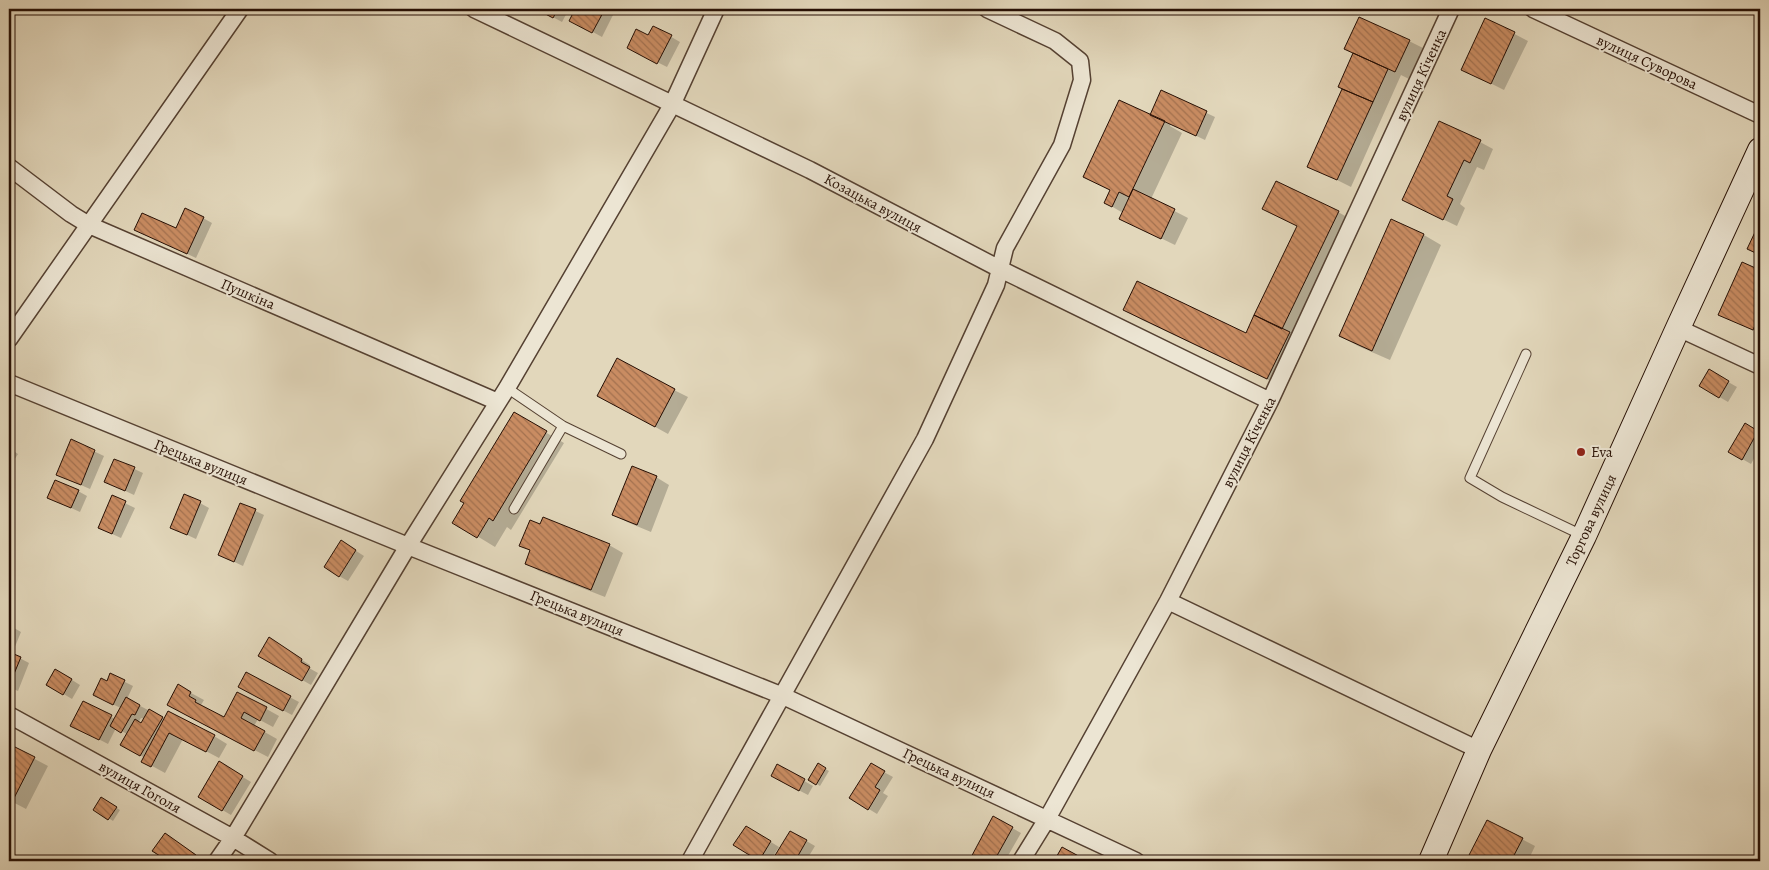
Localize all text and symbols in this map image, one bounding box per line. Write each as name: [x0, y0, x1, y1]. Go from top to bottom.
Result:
street label: вулиця Кіченка: [1391, 26, 1451, 124]
street label: вулиця Суворова: [1593, 30, 1701, 94]
street label: Козацька вулиця: [821, 169, 925, 237]
street label: Пушкіна: [218, 274, 278, 314]
street label: вулиця Кіченка: [1217, 393, 1281, 491]
street label: Грецька вулиця: [151, 434, 251, 490]
place label: Eva: [1591, 442, 1613, 462]
marker: Eva: [1575, 446, 1587, 458]
street label: Торгова вулиця: [1561, 471, 1621, 569]
street label: Грецька вулиця: [527, 585, 627, 641]
street label: Грецька вулиця: [900, 743, 998, 803]
street label: вулиця Гоголя: [95, 756, 185, 818]

